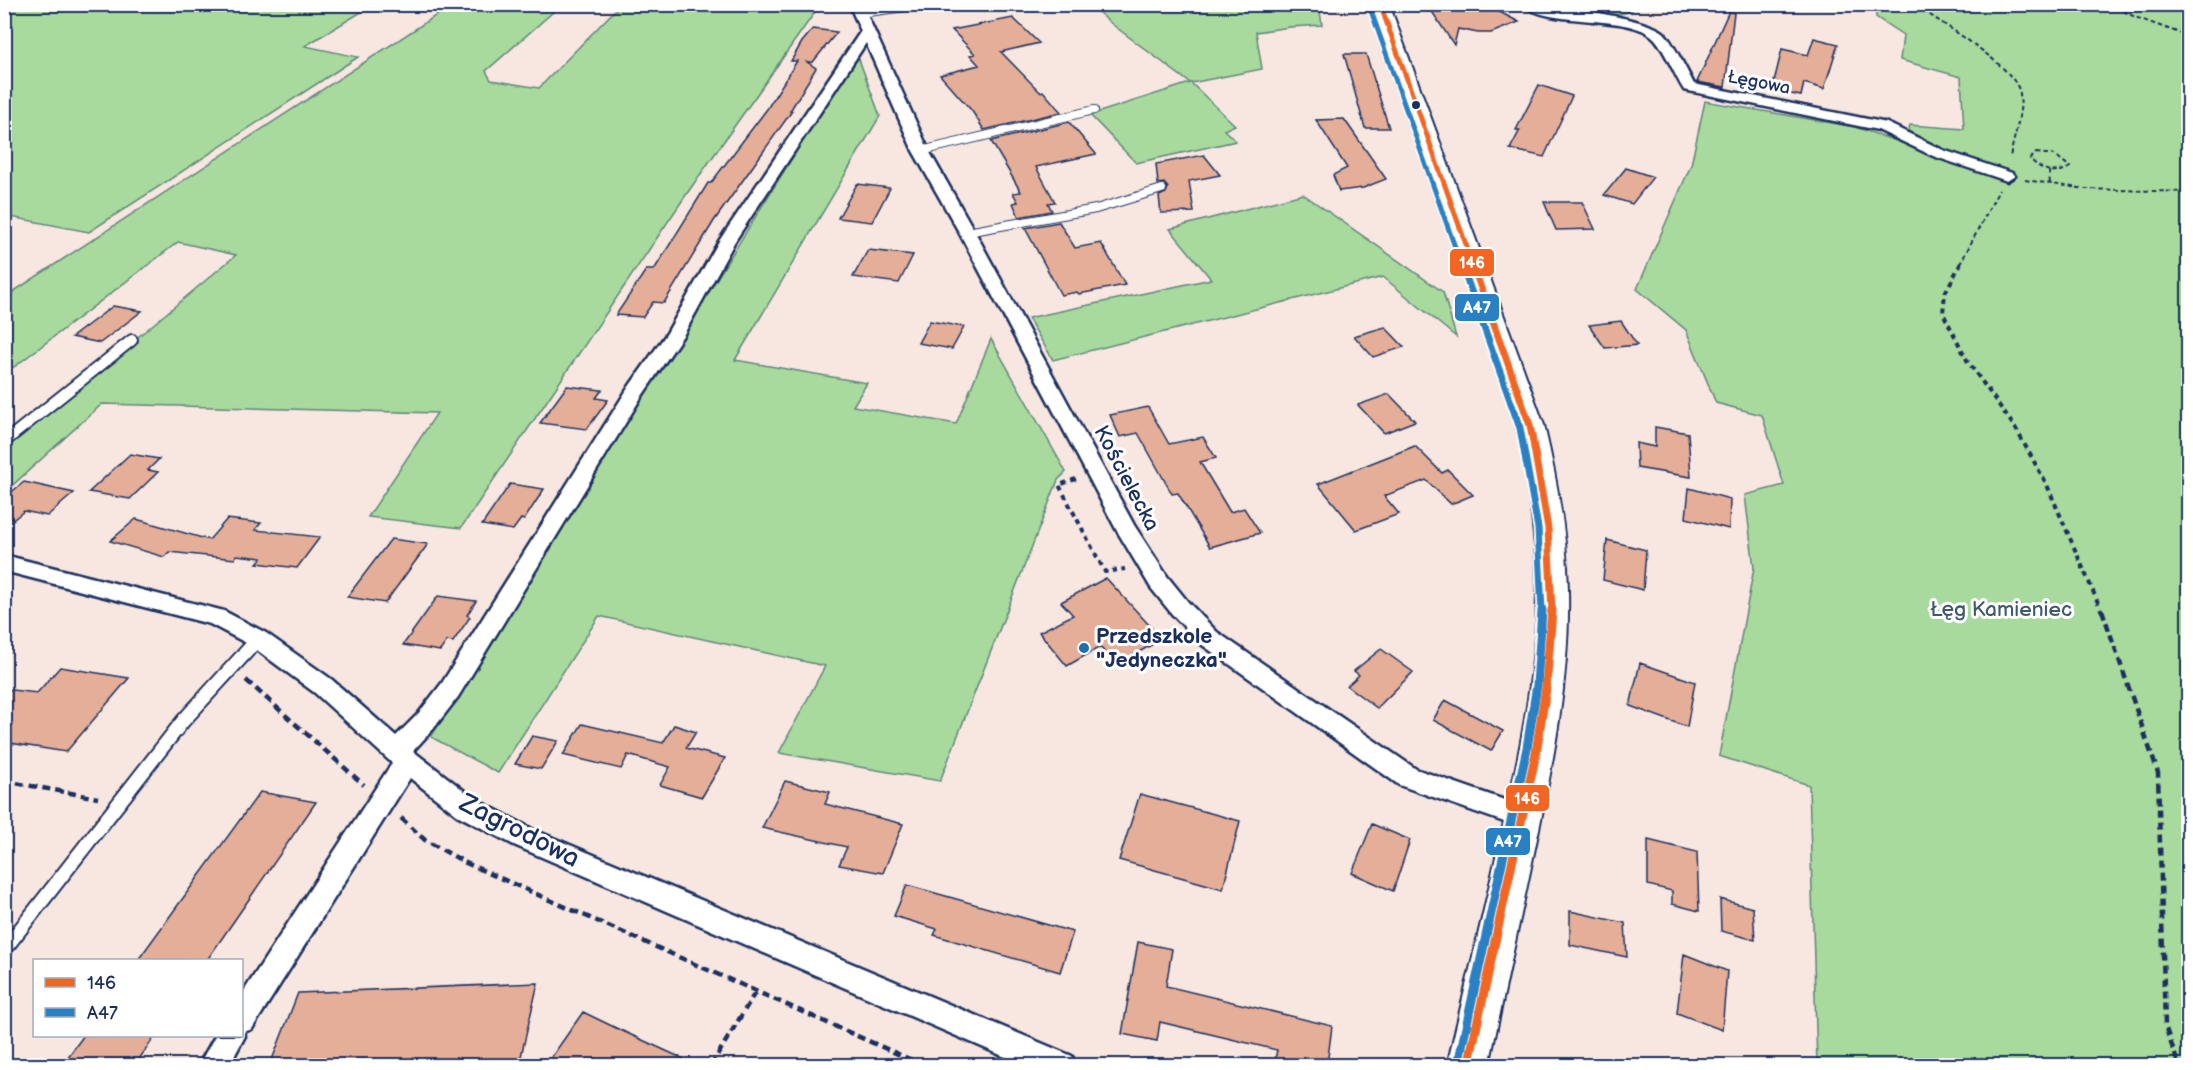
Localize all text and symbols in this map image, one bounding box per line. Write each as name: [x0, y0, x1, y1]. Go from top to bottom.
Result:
street label: Łęgowa: [1726, 66, 1792, 99]
unlabelled marker: [1410, 99, 1422, 111]
line badge: 146: [1449, 248, 1495, 277]
text: 146: [1459, 254, 1485, 273]
line badge: A47: [1454, 293, 1500, 322]
text: A47: [1462, 299, 1491, 318]
street label: Kościelecka: [1088, 421, 1165, 535]
park label: Łęg Kamieniec: [1930, 597, 2072, 622]
place label: Przedszkole "Jedyneczka": [1096, 624, 1227, 673]
marker: Przedszkole "Jedyneczka": [1077, 641, 1091, 655]
line badge: 146: [1505, 784, 1550, 812]
street label: Zagrodowa: [453, 787, 585, 875]
text: 146: [1514, 790, 1540, 809]
line badge: A47: [1485, 827, 1531, 856]
text: A47: [1493, 833, 1522, 852]
legend: [33, 959, 243, 1037]
text: 146: [87, 973, 116, 994]
text: A47: [87, 1003, 118, 1024]

